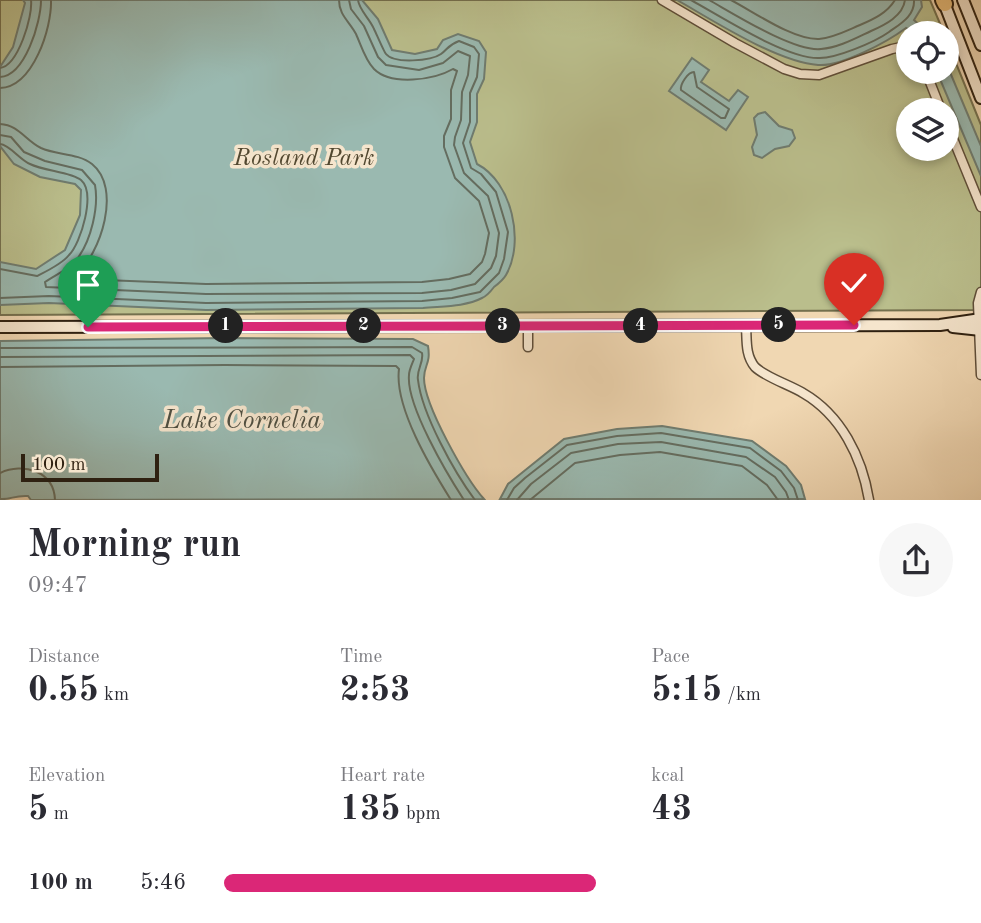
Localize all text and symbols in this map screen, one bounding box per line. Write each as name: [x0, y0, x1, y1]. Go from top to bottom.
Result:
map controls: [896, 21, 959, 161]
button: locate: [896, 21, 959, 84]
button: layers: [896, 98, 959, 161]
park label: Rosland Park: [232, 147, 375, 171]
pin: [824, 253, 884, 325]
pin: [58, 255, 118, 327]
icon: check: [835, 264, 873, 302]
icon: arrive: [69, 266, 107, 304]
pin: 1: [208, 308, 244, 344]
pin: 2: [346, 308, 382, 344]
pin: 3: [486, 308, 520, 344]
pin: 4: [624, 308, 658, 344]
pin: 5: [762, 308, 796, 342]
text: 5: [773, 315, 784, 334]
text: 1: [220, 316, 231, 335]
text: 2: [358, 316, 369, 335]
text: 3: [497, 316, 508, 335]
text: 4: [635, 316, 646, 335]
water label: Lake Cornelia: [162, 408, 321, 434]
scale bar: [21, 450, 159, 482]
text: 100 m: [32, 456, 85, 475]
button: share: [879, 523, 953, 597]
text: Morning run: [28, 527, 241, 565]
text: 09:47: [28, 574, 88, 597]
text: Distance: [28, 648, 100, 667]
text: Time: [340, 648, 382, 667]
text: Pace: [651, 648, 690, 667]
text: 0.55: [28, 673, 99, 708]
text: 2:53: [340, 673, 410, 708]
text: 5:15: [651, 673, 722, 708]
text: km: [99, 686, 129, 705]
text: /km: [722, 686, 761, 705]
text: Elevation: [28, 767, 105, 786]
text: Heart rate: [340, 767, 425, 786]
text: kcal: [651, 767, 684, 786]
text: 5: [28, 792, 48, 827]
text: 135: [340, 792, 401, 827]
text: 43: [651, 792, 692, 827]
text: m: [48, 805, 69, 824]
text: bpm: [401, 805, 441, 824]
text: 100 m: [28, 871, 93, 894]
text: 5:46: [140, 871, 186, 894]

